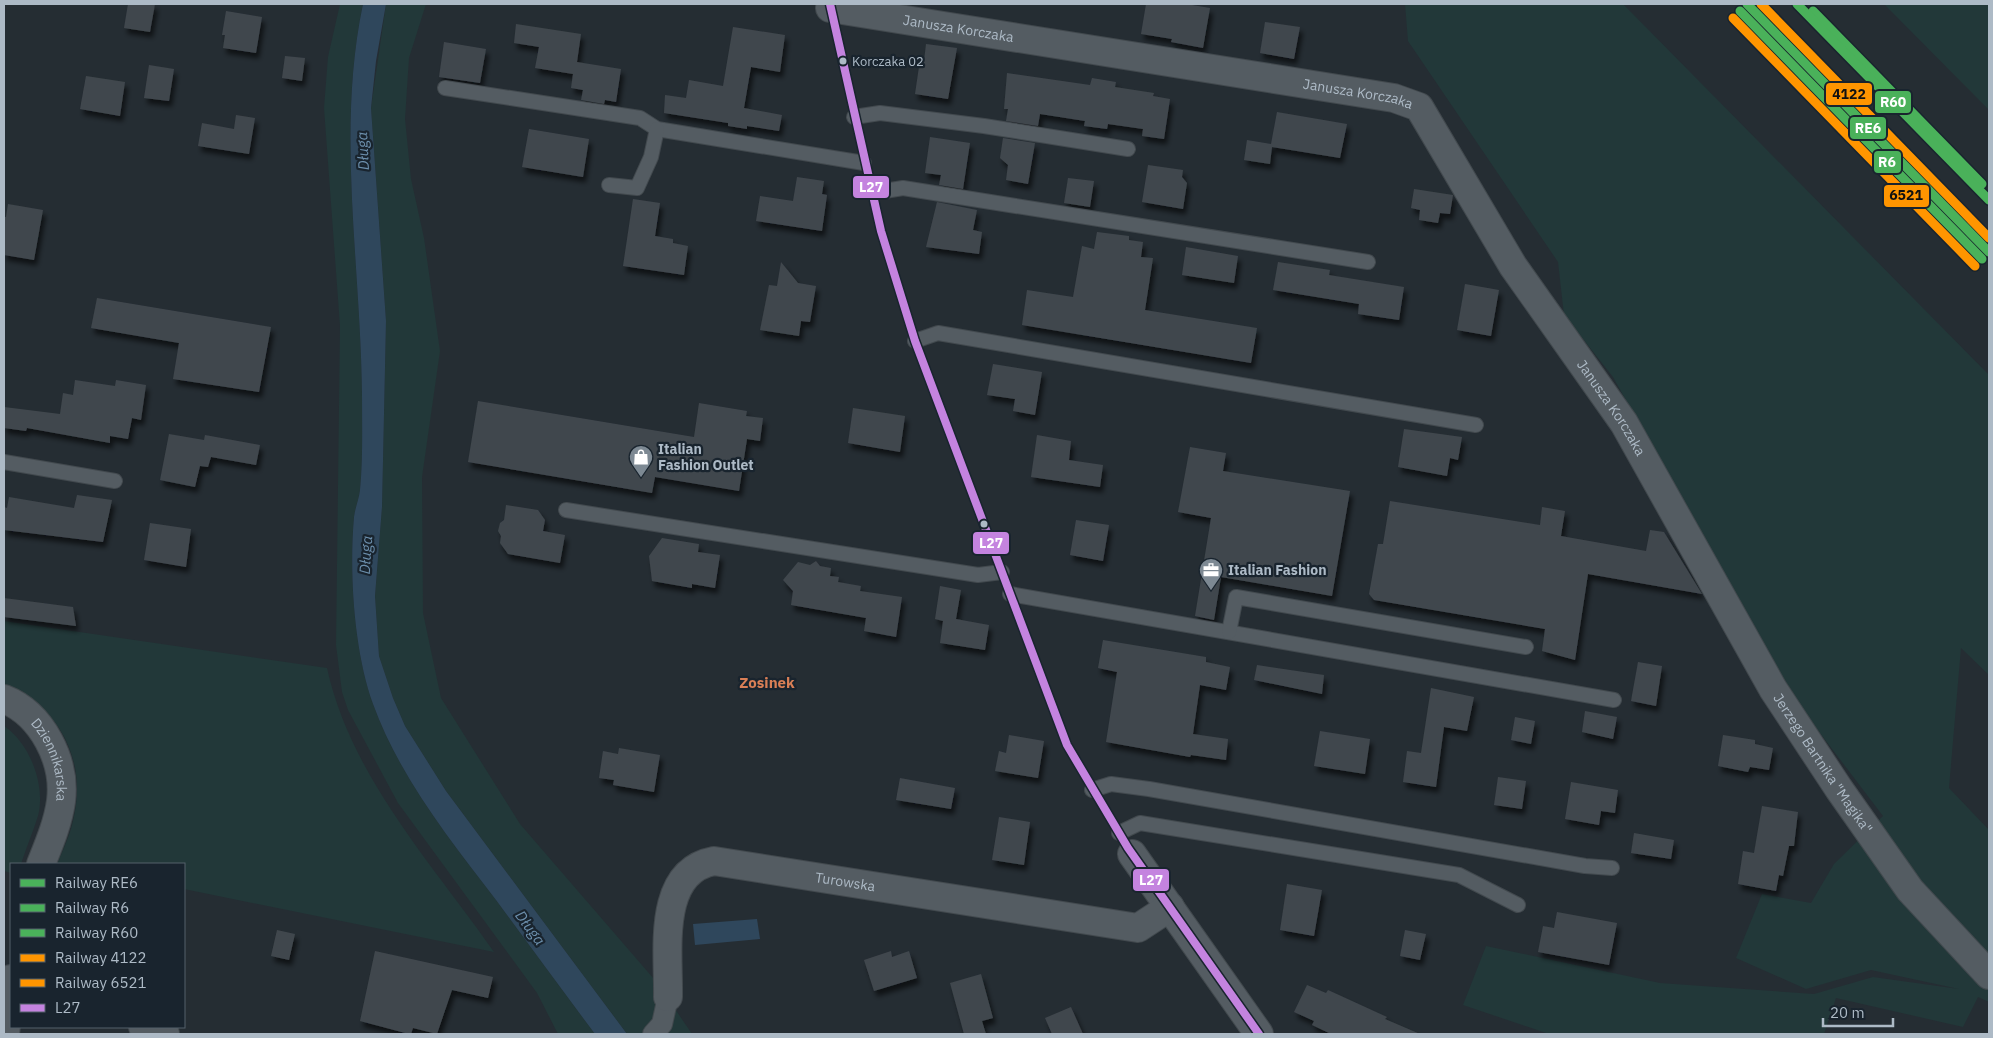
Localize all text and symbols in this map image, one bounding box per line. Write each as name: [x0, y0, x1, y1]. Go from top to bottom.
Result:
street label: Janusza Korczaka: [902, 11, 1016, 46]
place label: Korczaka 02: [852, 53, 924, 70]
marker: Korczaka 02: [838, 56, 848, 66]
street label: Janusza Korczaka: [1302, 75, 1416, 113]
line badge: 4122: [1825, 82, 1873, 106]
text: 4122: [1832, 85, 1866, 103]
line badge: R60: [1874, 90, 1912, 114]
text: R60: [1880, 93, 1906, 111]
line badge: RE6: [1849, 116, 1887, 140]
text: RE6: [1855, 119, 1881, 137]
water label: Długa: [352, 131, 373, 171]
line badge: R6: [1873, 150, 1902, 174]
text: R6: [1878, 153, 1896, 171]
line badge: L27: [852, 175, 890, 199]
text: L27: [859, 178, 883, 196]
line badge: 6521: [1883, 184, 1930, 208]
text: 6521: [1889, 186, 1923, 204]
street label: Janusza Korczaka: [1573, 356, 1650, 459]
place label: Italian Fashion Outlet: [658, 440, 754, 474]
shop icon: Italian Fashion Outlet: [628, 444, 654, 478]
unlabelled marker: [979, 519, 989, 529]
line badge: L27: [972, 531, 1010, 555]
text: L27: [979, 534, 1003, 552]
water label: Długa: [355, 535, 376, 575]
office icon: Italian Fashion: [1198, 557, 1224, 591]
place label: Italian Fashion: [1228, 561, 1326, 579]
district label: Zosinek: [739, 673, 795, 692]
street label: Jerzego Bartnika "Magika": [1769, 690, 1876, 837]
street label: Dziennikarska: [27, 714, 71, 803]
legend: [10, 863, 185, 1028]
street label: Turowska: [814, 868, 877, 895]
line badge: L27: [1132, 868, 1170, 892]
text: L27: [1139, 871, 1163, 889]
text: Railway RE6: [55, 873, 138, 892]
text: Railway R6: [55, 898, 129, 917]
water label: Długa: [511, 907, 550, 949]
text: Railway R60: [55, 923, 138, 942]
text: Railway 4122: [55, 948, 147, 967]
text: Railway 6521: [55, 973, 147, 992]
scale bar: [1823, 996, 1893, 1028]
text: L27: [55, 998, 81, 1017]
text: 20 m: [1830, 1003, 1865, 1022]

